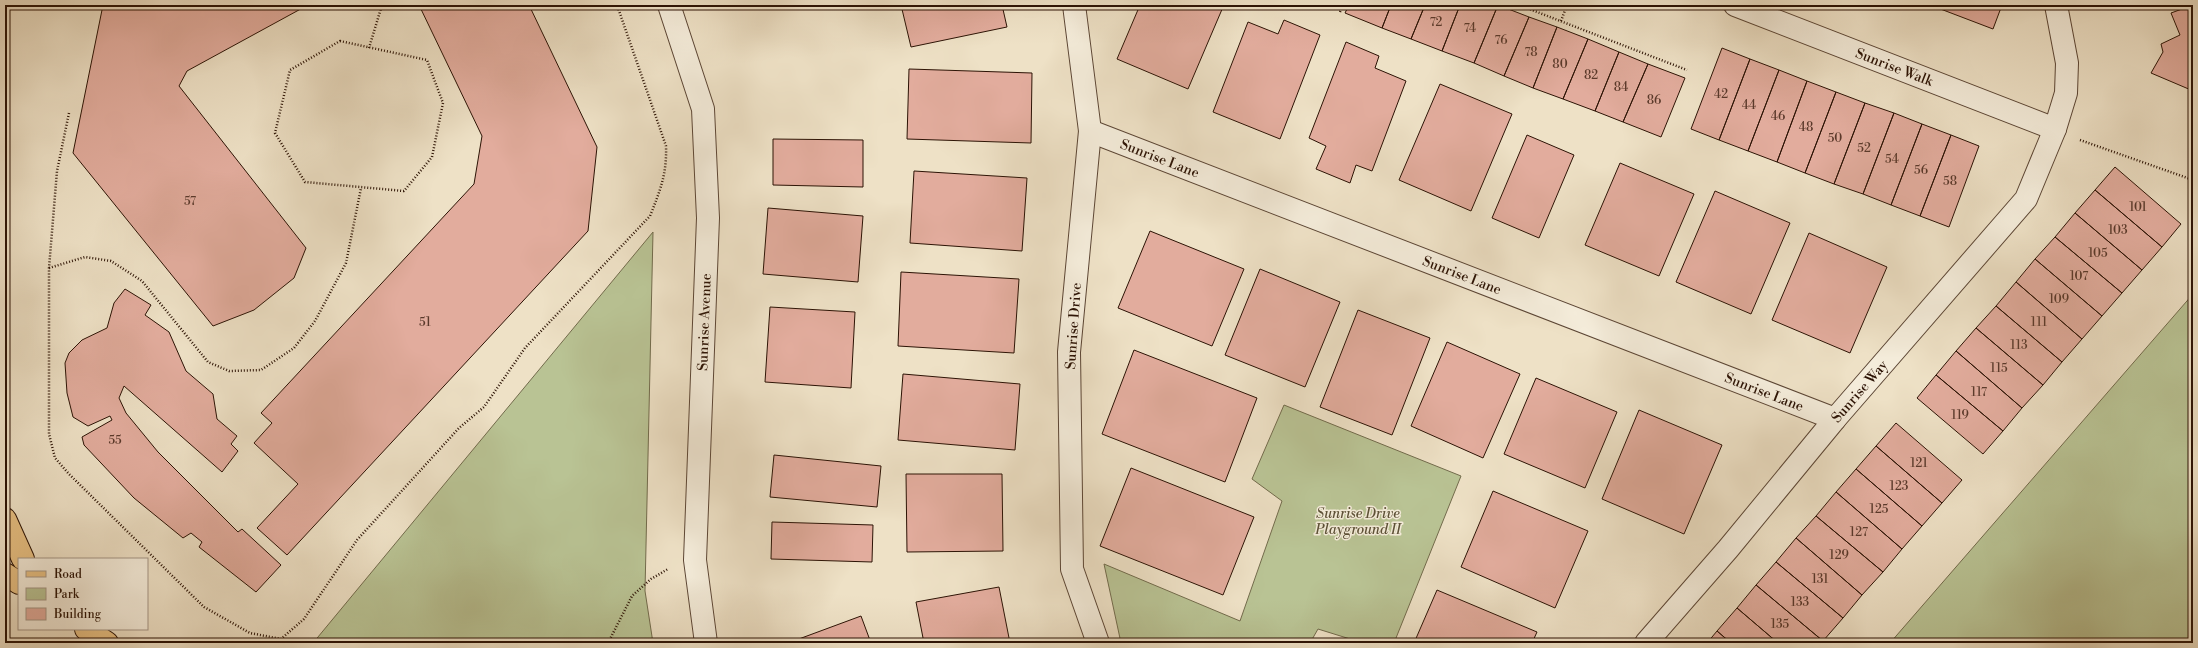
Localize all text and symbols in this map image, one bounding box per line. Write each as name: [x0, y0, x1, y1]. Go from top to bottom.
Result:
house number: 72: [1430, 15, 1443, 30]
house number: 74: [1464, 21, 1476, 36]
house number: 76: [1495, 33, 1507, 48]
house number: 78: [1524, 45, 1538, 60]
street label: Sunrise Walk: [1853, 45, 1936, 91]
house number: 80: [1552, 57, 1568, 72]
house number: 82: [1584, 68, 1598, 83]
house number: 84: [1614, 80, 1628, 95]
house number: 42: [1714, 87, 1728, 102]
house number: 86: [1647, 93, 1661, 108]
house number: 44: [1742, 98, 1756, 113]
house number: 46: [1771, 109, 1785, 124]
house number: 48: [1799, 120, 1813, 135]
house number: 50: [1828, 131, 1842, 146]
street label: Sunrise Lane: [1118, 136, 1202, 182]
house number: 52: [1857, 141, 1871, 156]
house number: 54: [1885, 152, 1899, 167]
house number: 56: [1914, 163, 1928, 178]
house number: 58: [1943, 174, 1957, 189]
house number: 57: [184, 194, 196, 209]
house number: 101: [2129, 200, 2148, 215]
house number: 103: [2108, 223, 2128, 238]
house number: 105: [2088, 246, 2108, 261]
street label: Sunrise Lane: [1420, 252, 1504, 299]
house number: 107: [2070, 269, 2088, 284]
street label: Sunrise Avenue: [694, 273, 716, 371]
street label: Sunrise Drive: [1062, 282, 1086, 370]
house number: 109: [2049, 292, 2069, 307]
house number: 51: [419, 315, 432, 330]
house number: 111: [2031, 315, 2048, 330]
house number: 113: [2010, 338, 2028, 353]
street label: Sunrise Way: [1828, 357, 1892, 427]
house number: 115: [1990, 361, 2008, 376]
street label: Sunrise Lane: [1722, 369, 1806, 416]
house number: 117: [1971, 385, 1987, 400]
house number: 119: [1951, 408, 1969, 423]
house number: 55: [108, 433, 122, 448]
house number: 121: [1910, 456, 1929, 471]
house number: 123: [1890, 479, 1909, 494]
house number: 125: [1870, 502, 1889, 517]
park label: Sunrise Drive Playground II: [1314, 505, 1403, 539]
house number: 127: [1850, 525, 1868, 540]
house number: 129: [1829, 548, 1849, 563]
legend: [18, 558, 148, 630]
text: Road: [54, 567, 82, 582]
house number: 131: [1812, 572, 1829, 587]
text: Park: [54, 587, 80, 602]
house number: 133: [1791, 595, 1810, 610]
text: Building: [53, 607, 102, 622]
house number: 135: [1771, 617, 1790, 632]

